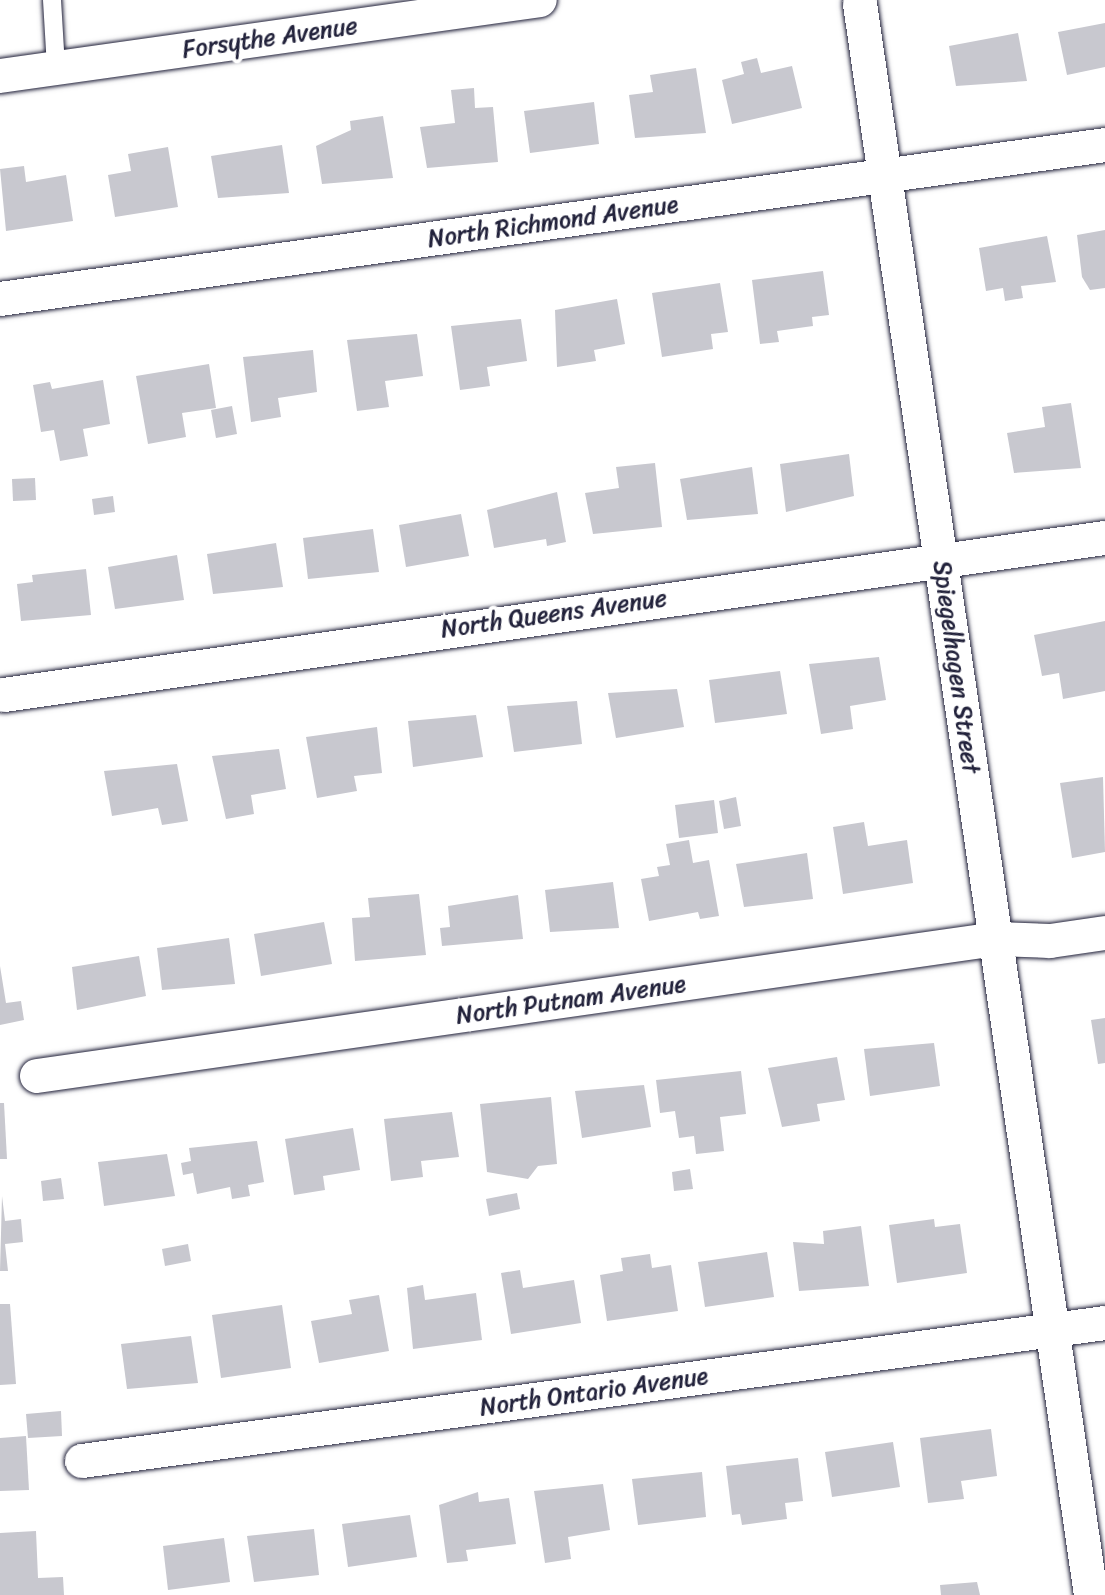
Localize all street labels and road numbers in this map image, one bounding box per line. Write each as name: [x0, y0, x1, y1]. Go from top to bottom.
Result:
street label: Forsythe Avenue: [181, 11, 359, 65]
street label: North Richmond Avenue: [426, 190, 680, 254]
street label: Spiegelhagen Street: [927, 558, 985, 776]
street label: North Queens Avenue: [440, 584, 668, 644]
street label: North Putnam Avenue: [454, 970, 688, 1030]
street label: North Ontario Avenue: [478, 1362, 710, 1422]

